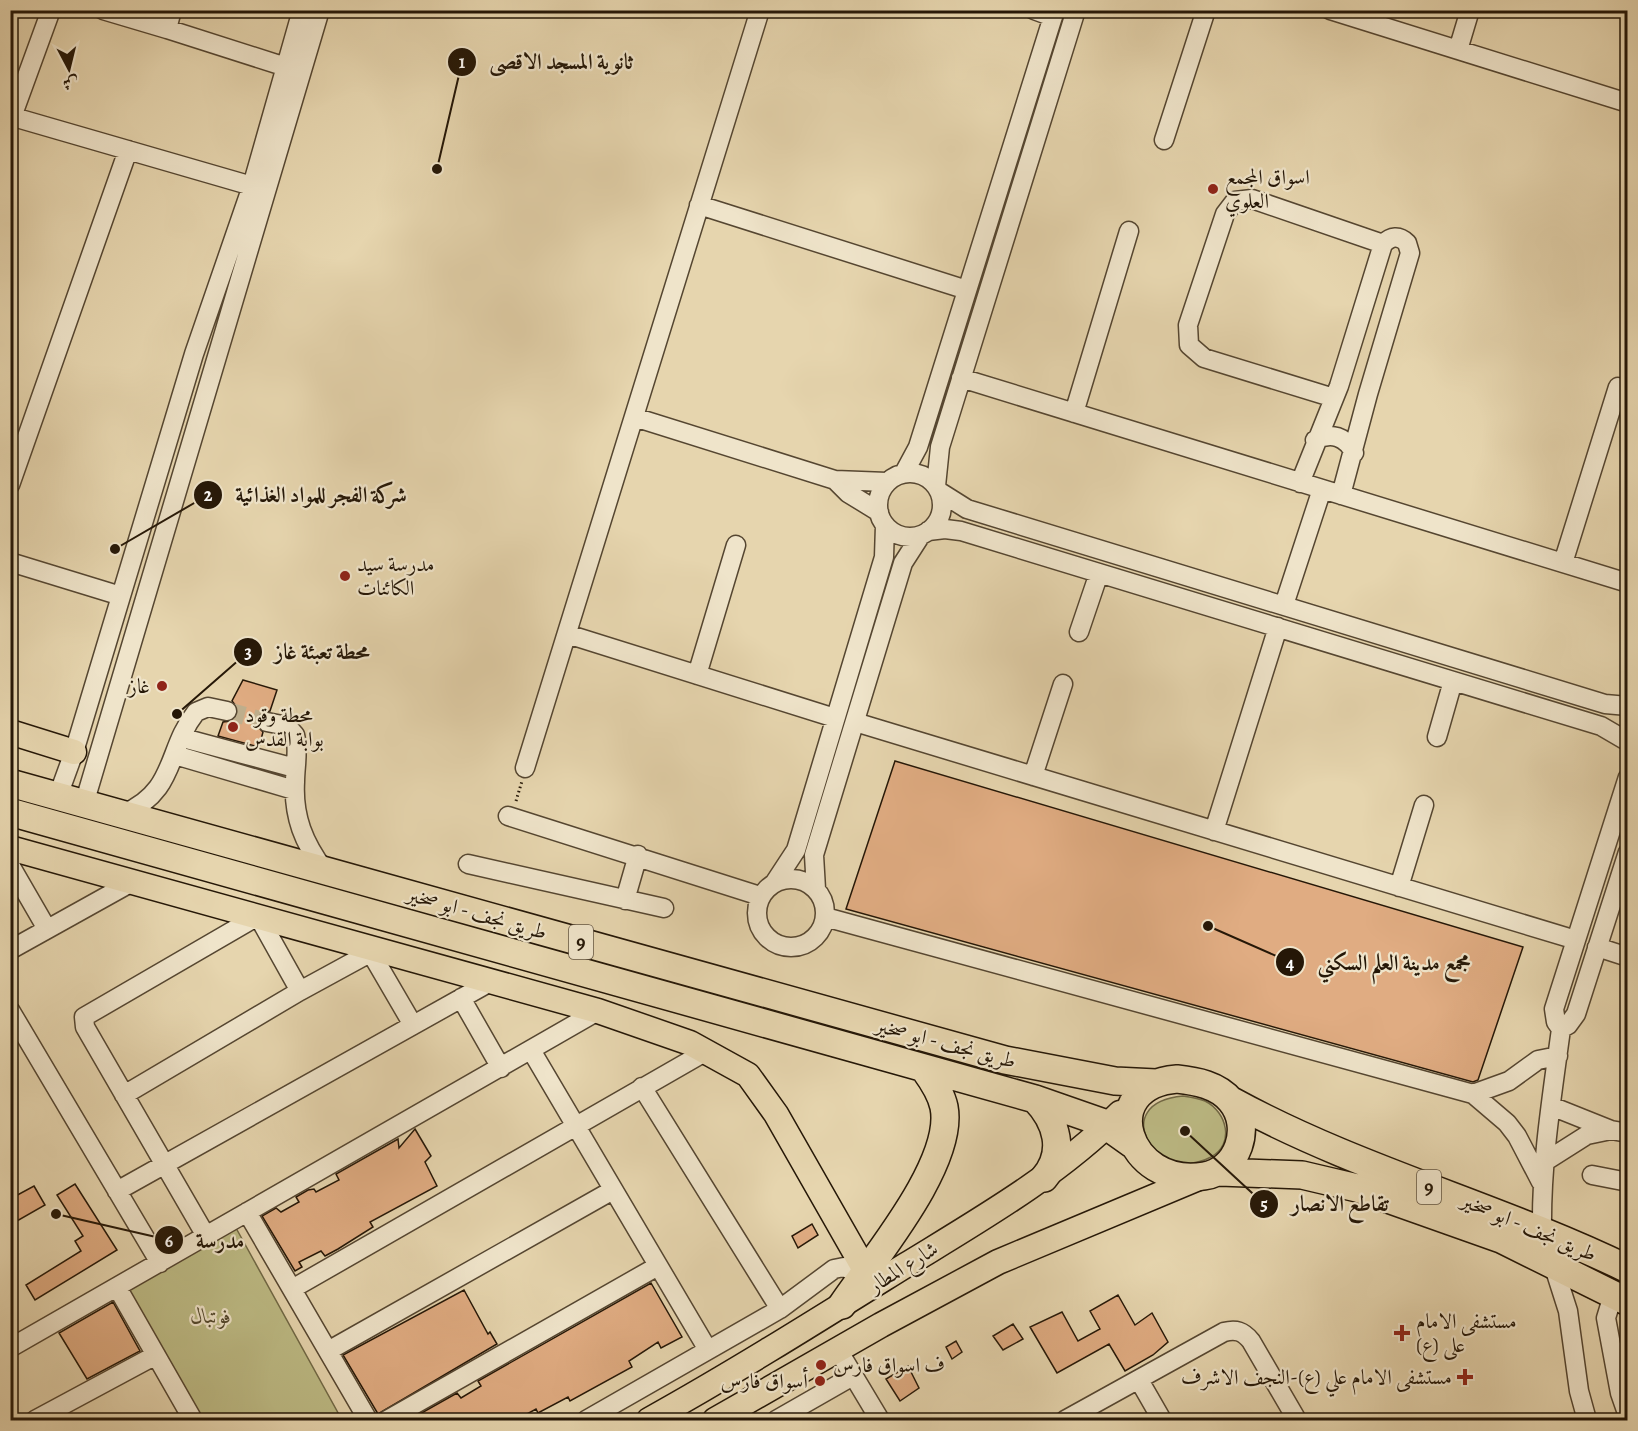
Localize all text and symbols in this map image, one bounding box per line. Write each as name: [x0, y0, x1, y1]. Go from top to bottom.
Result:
north arrow: [39, 39, 99, 99]
callout: ثانوية المسجد الاقصى: [447, 42, 644, 82]
text: ثانوية المسجد الاقصى: [489, 47, 634, 77]
text: 1: [459, 50, 466, 74]
text: ش: [61, 71, 80, 95]
place label: اسواق المجمع العلوي: [1225, 163, 1310, 217]
marker: اسواق المجمع العلوي: [1206, 182, 1220, 196]
callout: شركة الفجر للمواد الغذائية: [193, 475, 419, 515]
text: شركة الفجر للمواد الغذائية: [235, 480, 407, 510]
text: 2: [204, 483, 213, 507]
place label: مدرسة سيد الكائنات: [357, 550, 434, 602]
marker: مدرسة سيد الكائنات: [338, 569, 352, 583]
callout: محطة تعبئة غاز: [233, 632, 382, 672]
text: محطة تعبئة غاز: [271, 637, 370, 667]
text: 3: [244, 640, 252, 664]
place label: غاز: [127, 672, 150, 700]
marker: غاز: [155, 679, 169, 693]
place label: محطة وقود بوابة القدس: [245, 701, 324, 753]
marker: محطة وقود بوابة القدس: [226, 720, 240, 734]
street label: طريق نجف - ابو صخير: [402, 879, 550, 946]
road number: 9: [569, 925, 593, 959]
callout: مجمع مدينة العلم السكني: [1275, 942, 1482, 982]
text: مجمع مدينة العلم السكني: [1317, 948, 1471, 985]
text: 4: [1286, 951, 1295, 975]
street label: طريق نجف - ابو صخير: [871, 1010, 1019, 1075]
road number: 9: [1417, 1170, 1441, 1204]
callout: تقاطع الانصار: [1249, 1184, 1401, 1224]
street label: طريق نجف - ابو صخير: [1455, 1185, 1601, 1268]
text: تقاطع الانصار: [1288, 1189, 1390, 1224]
text: 5: [1260, 1192, 1268, 1216]
callout: مدرسة: [154, 1220, 256, 1260]
text: مدرسة: [196, 1226, 244, 1256]
text: 6: [165, 1229, 173, 1253]
street label: شارع المطار: [861, 1235, 945, 1304]
park label: فوتبال: [190, 1302, 232, 1330]
place label: مستشفی الامام علی (ع): [1416, 1307, 1517, 1363]
marker: مستشفی الامام علی (ع): [1393, 1324, 1411, 1342]
place label: ف اسواق فارس: [833, 1351, 945, 1379]
marker: ف اسواق فارس: [814, 1358, 828, 1372]
place label: مستشفى الامام علي (ع)-النجف الاشرف: [1181, 1363, 1452, 1397]
place label: أسواق فارس: [721, 1366, 808, 1395]
marker: مستشفى الامام علي (ع)-النجف الاشرف: [1456, 1368, 1474, 1386]
marker: أسواق فارس: [813, 1374, 827, 1388]

